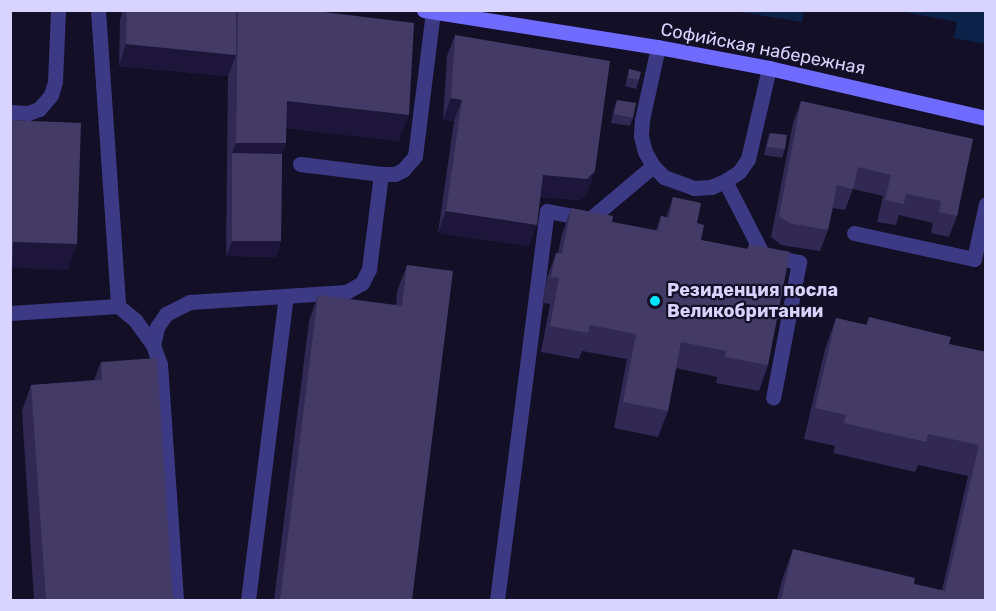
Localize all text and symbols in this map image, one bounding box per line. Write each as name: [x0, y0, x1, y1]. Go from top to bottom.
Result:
street label: Софийская набережная: [659, 19, 867, 79]
place label: Резиденция посла Великобритании: [667, 280, 838, 322]
marker: Резиденция посла Великобритании: [648, 294, 662, 308]

